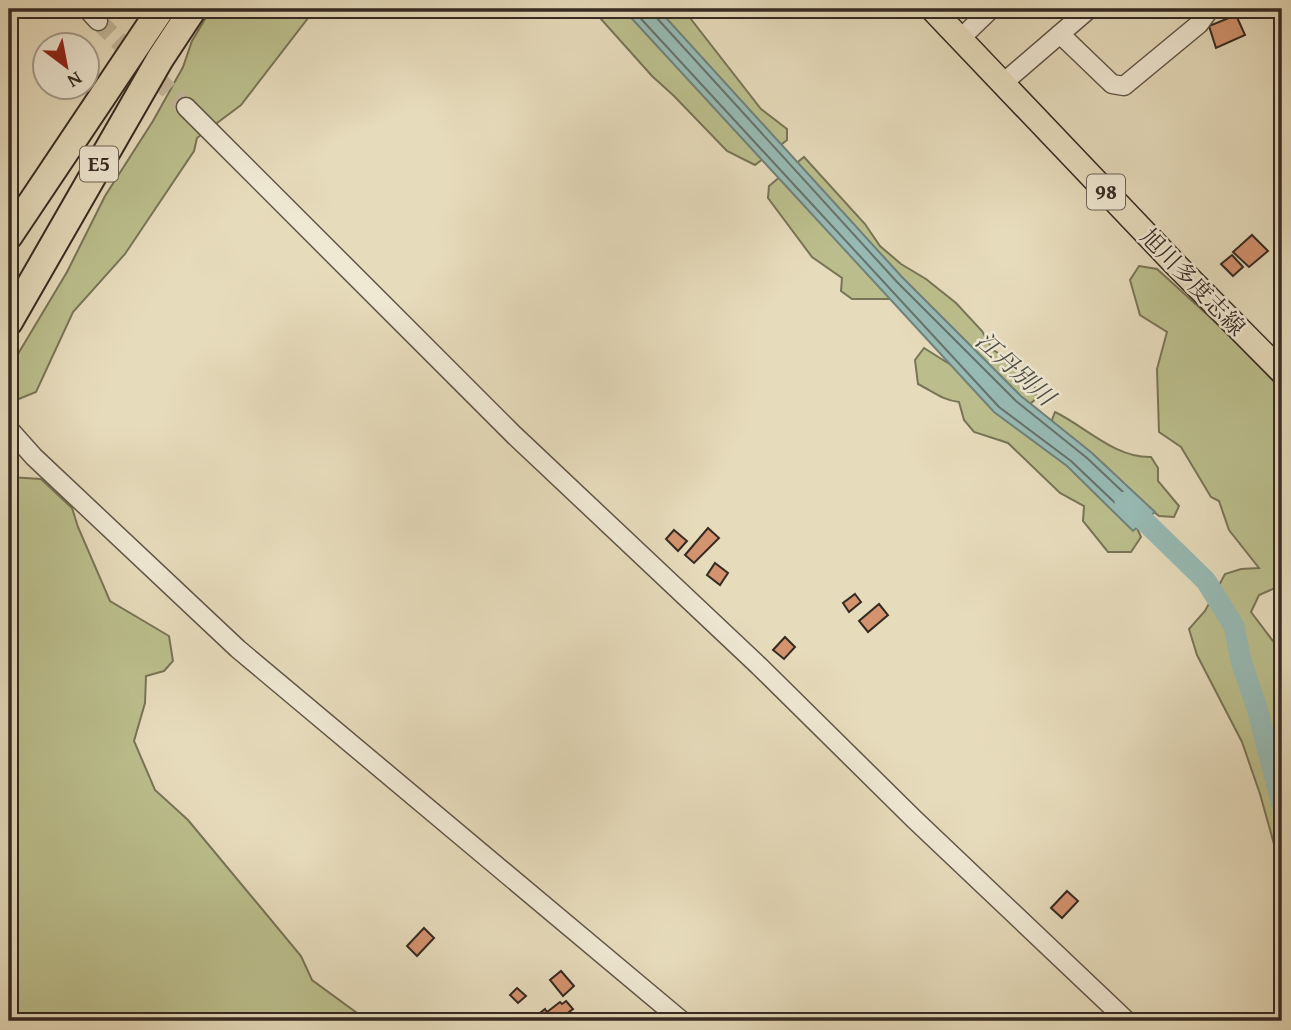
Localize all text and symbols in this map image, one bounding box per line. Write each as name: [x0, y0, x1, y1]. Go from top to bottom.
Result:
north arrow: [32, 32, 102, 102]
text: N: [62, 65, 88, 96]
road number: E5: [80, 146, 118, 182]
road number: 98: [1087, 174, 1125, 210]
street label: 旭川多度志線: [1134, 221, 1253, 343]
water label: 江丹別川: [968, 324, 1065, 416]

